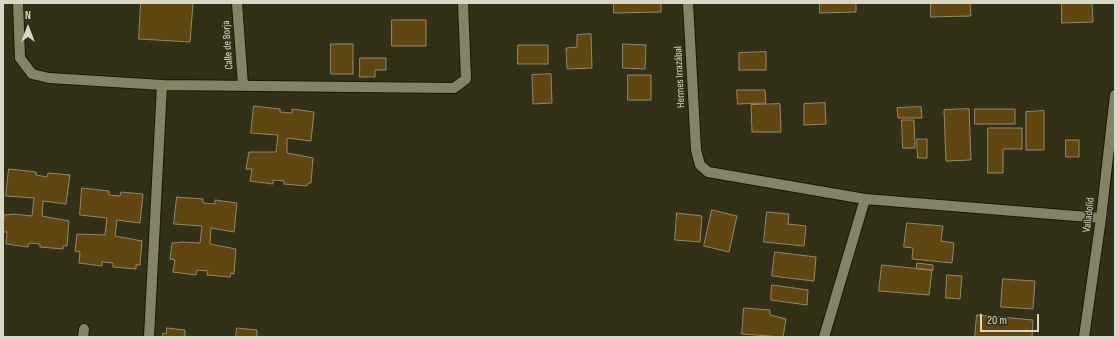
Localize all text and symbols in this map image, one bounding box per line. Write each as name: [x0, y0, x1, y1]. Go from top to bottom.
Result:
north arrow: [8, 8, 48, 48]
text: N: [25, 9, 31, 22]
street label: Calle de Borja: [220, 20, 236, 70]
street label: Hermes Irrazábal: [672, 46, 688, 108]
street label: Valladolid: [1080, 197, 1098, 233]
scale bar: [982, 306, 1041, 332]
text: 20 m: [987, 313, 1007, 328]

